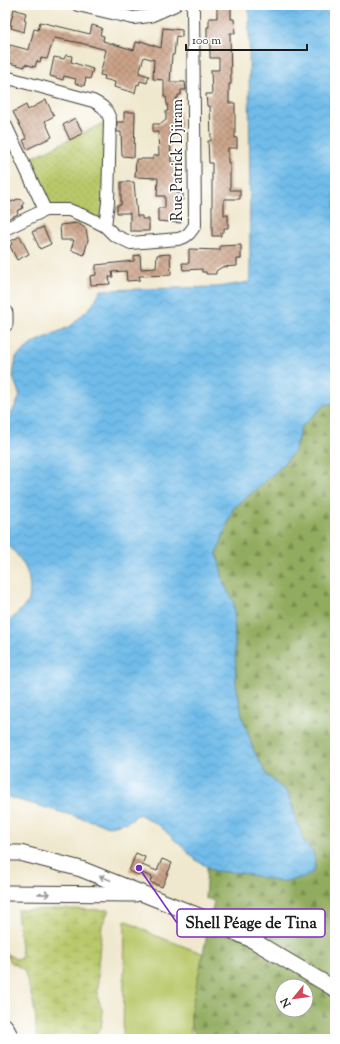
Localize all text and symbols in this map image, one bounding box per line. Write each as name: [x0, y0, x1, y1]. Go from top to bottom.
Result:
scale bar: [186, 26, 307, 52]
text: 100 m: [192, 32, 221, 50]
street label: Rue Patrick Djiram: [168, 98, 189, 221]
one-way arrow: [99, 873, 111, 881]
one-way arrow: [37, 890, 50, 898]
callout: Shell Péage de Tina: [177, 909, 325, 937]
text: Shell Péage de Tina: [185, 913, 317, 936]
north arrow: [274, 978, 314, 1018]
text: N: [277, 994, 296, 1011]

